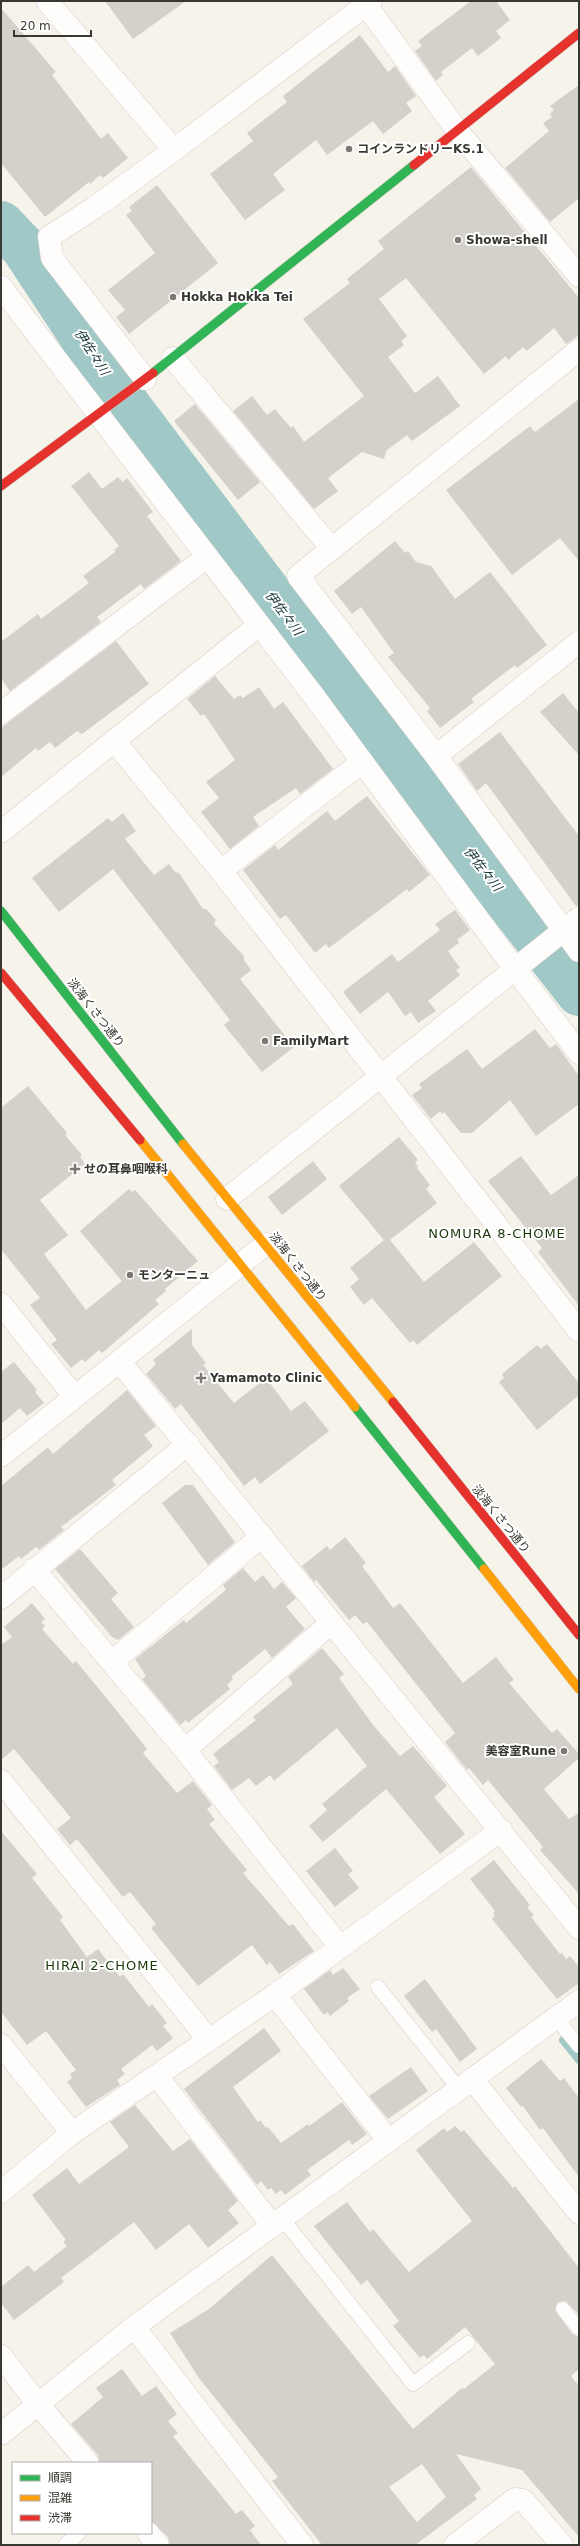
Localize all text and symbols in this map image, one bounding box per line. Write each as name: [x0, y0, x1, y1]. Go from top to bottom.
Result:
scale bar: [14, 12, 91, 38]
text: 20 m: [20, 19, 51, 33]
place label: コインランドリーKS.1: [357, 142, 484, 156]
marker: コインランドリーKS.1: [344, 144, 354, 154]
place label: Showa-shell: [466, 233, 548, 247]
marker: Showa-shell: [453, 235, 463, 245]
place label: Hokka Hokka Tei: [181, 290, 293, 304]
marker: Hokka Hokka Tei: [168, 292, 178, 302]
water label: 伊佐々川: [72, 326, 114, 380]
water label: 伊佐々川: [262, 588, 307, 640]
water label: 伊佐々川: [461, 844, 506, 896]
street label: 淡海くさつ通り: [65, 976, 127, 1050]
place label: FamilyMart: [273, 1034, 349, 1048]
marker: FamilyMart: [260, 1036, 270, 1046]
place label: せの耳鼻咽喉科: [84, 1162, 168, 1176]
marker: せの耳鼻咽喉科: [69, 1163, 81, 1175]
district label: NOMURA 8-CHOME: [428, 1226, 566, 1241]
street label: 淡海くさつ通り: [267, 1230, 329, 1304]
place label: モンターニュ: [138, 1268, 210, 1282]
marker: モンターニュ: [125, 1270, 135, 1280]
place label: Yamamoto Clinic: [209, 1371, 322, 1385]
marker: Yamamoto Clinic: [195, 1372, 207, 1384]
street label: 淡海くさつ通り: [469, 1482, 533, 1556]
place label: 美容室Rune: [486, 1744, 556, 1758]
marker: 美容室Rune: [559, 1746, 569, 1756]
district label: HIRAI 2-CHOME: [45, 1958, 159, 1973]
legend: [12, 2462, 152, 2534]
text: 順調: [48, 2471, 72, 2485]
text: 混雑: [48, 2491, 72, 2505]
text: 渋滞: [48, 2511, 72, 2525]

